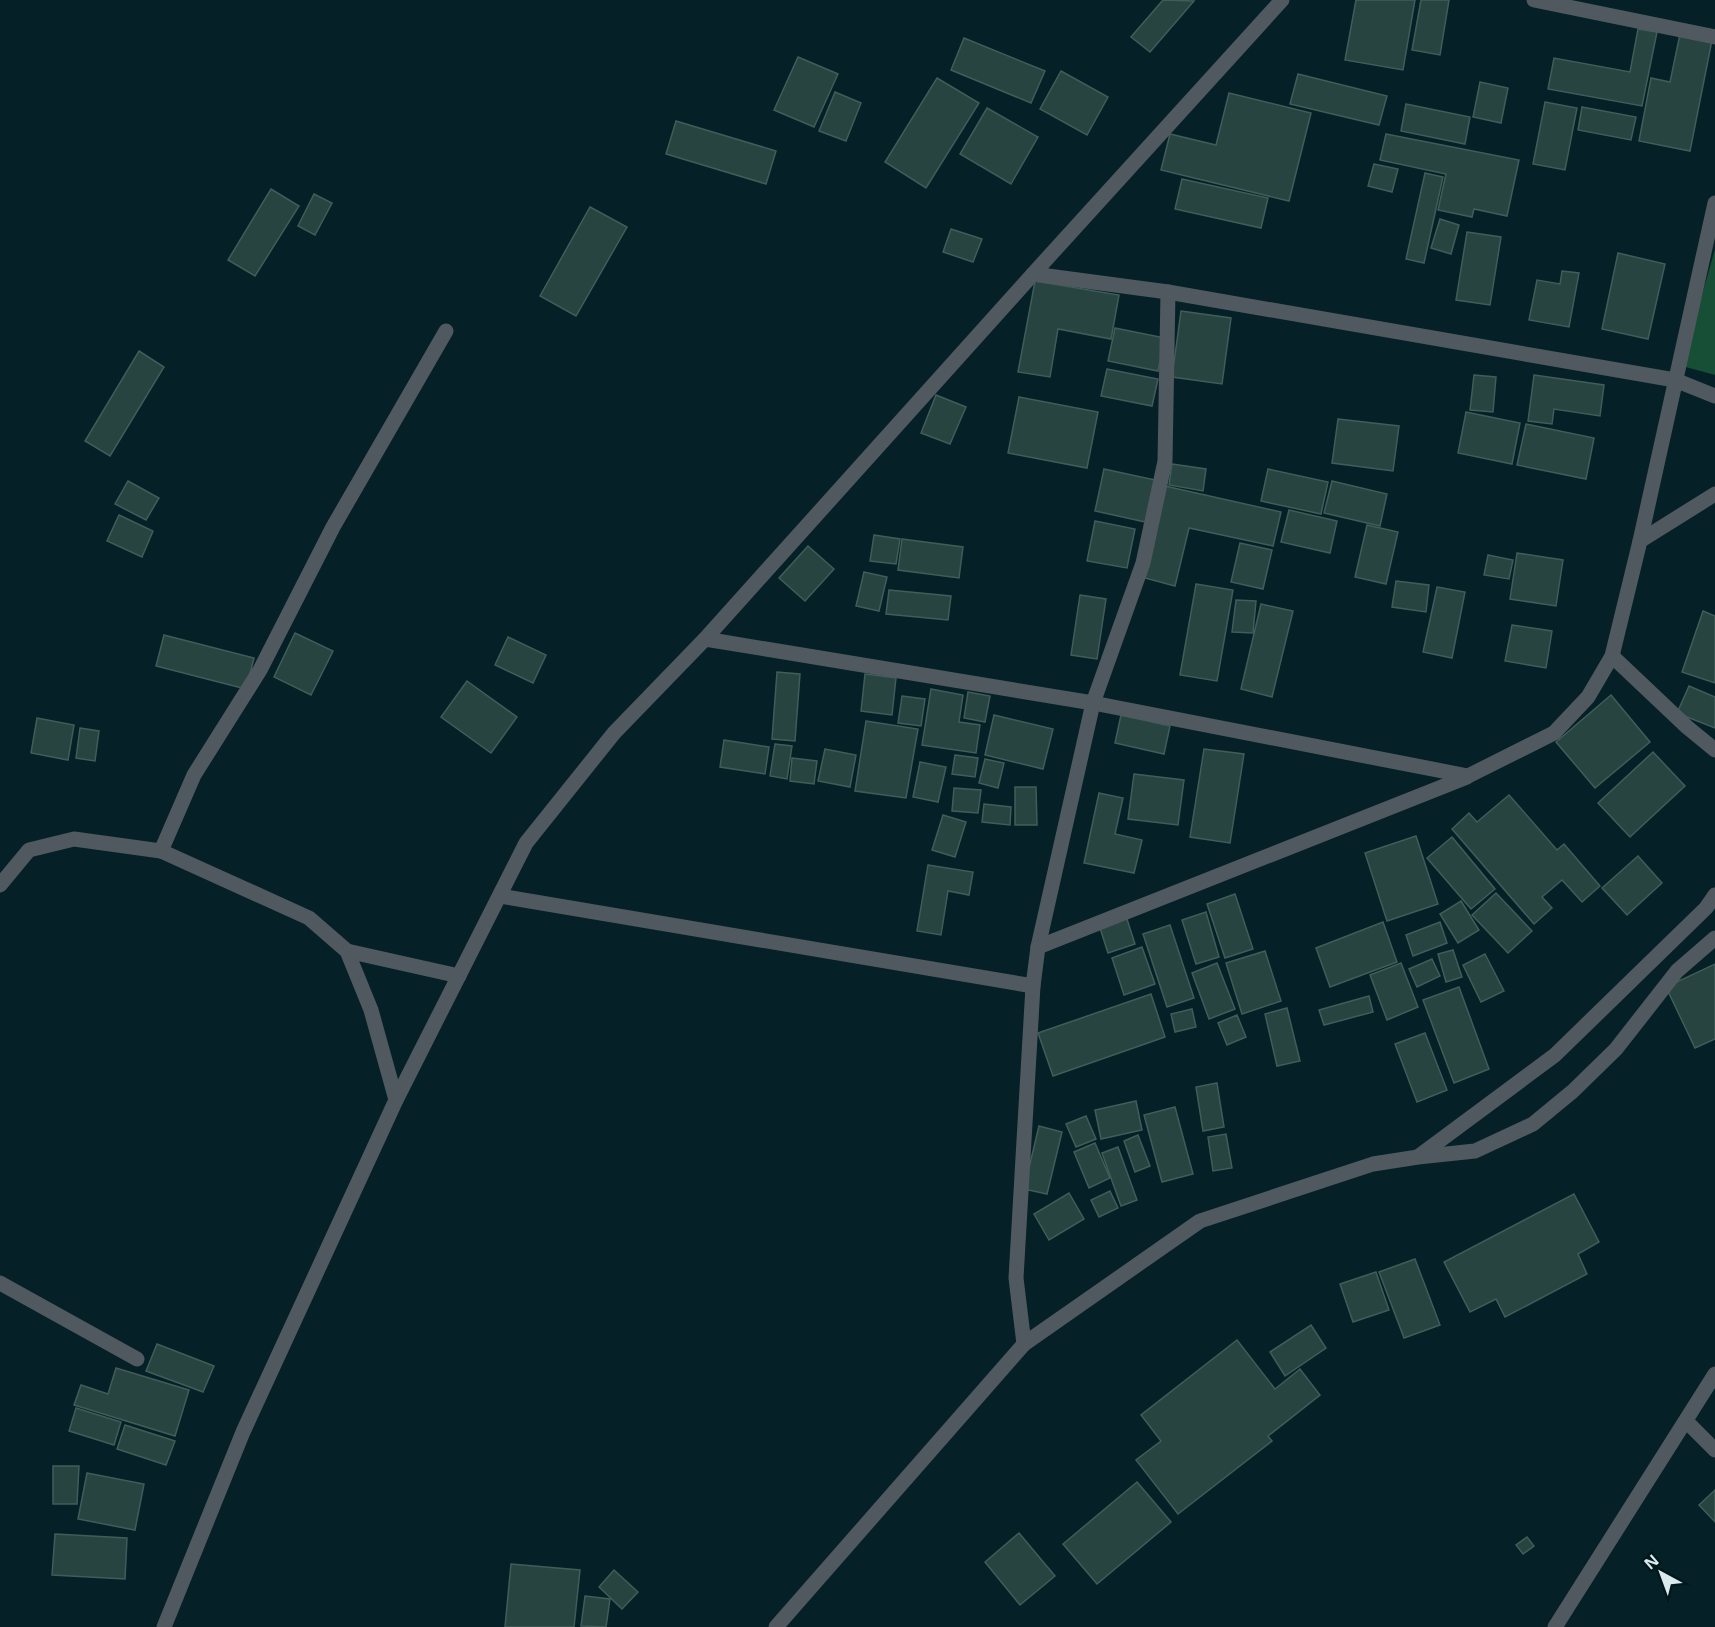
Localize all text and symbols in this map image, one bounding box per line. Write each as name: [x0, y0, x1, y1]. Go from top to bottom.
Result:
north arrow: [1631, 1543, 1691, 1603]
text: N: [1639, 1549, 1663, 1574]

